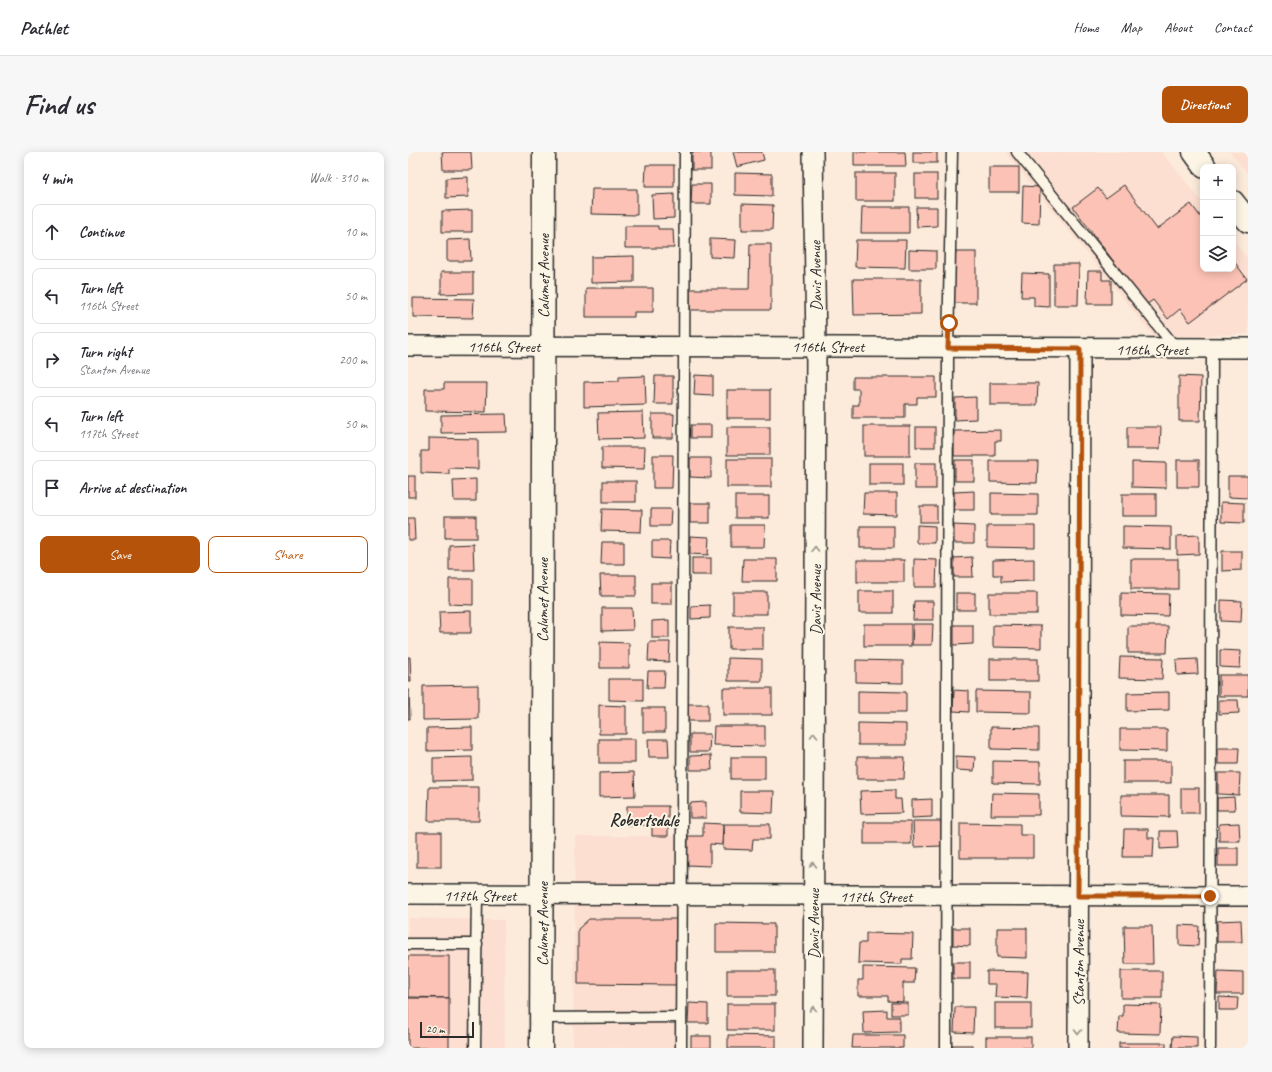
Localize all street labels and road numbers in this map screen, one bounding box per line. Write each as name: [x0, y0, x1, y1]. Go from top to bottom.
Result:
street label: Calumet Avenue: [534, 232, 554, 318]
street label: Davis Avenue: [805, 239, 827, 311]
street label: 116th Street: [468, 337, 542, 357]
street label: 116th Street: [792, 337, 866, 357]
street label: 116th Street: [1116, 340, 1190, 360]
street label: Calumet Avenue: [533, 556, 553, 642]
street label: Davis Avenue: [806, 563, 826, 635]
street label: Calumet Avenue: [533, 880, 553, 966]
street label: 117th Street: [444, 886, 518, 906]
street label: Davis Avenue: [804, 887, 824, 959]
street label: 117th Street: [840, 887, 914, 907]
street label: Stanton Avenue: [1069, 918, 1089, 1006]

